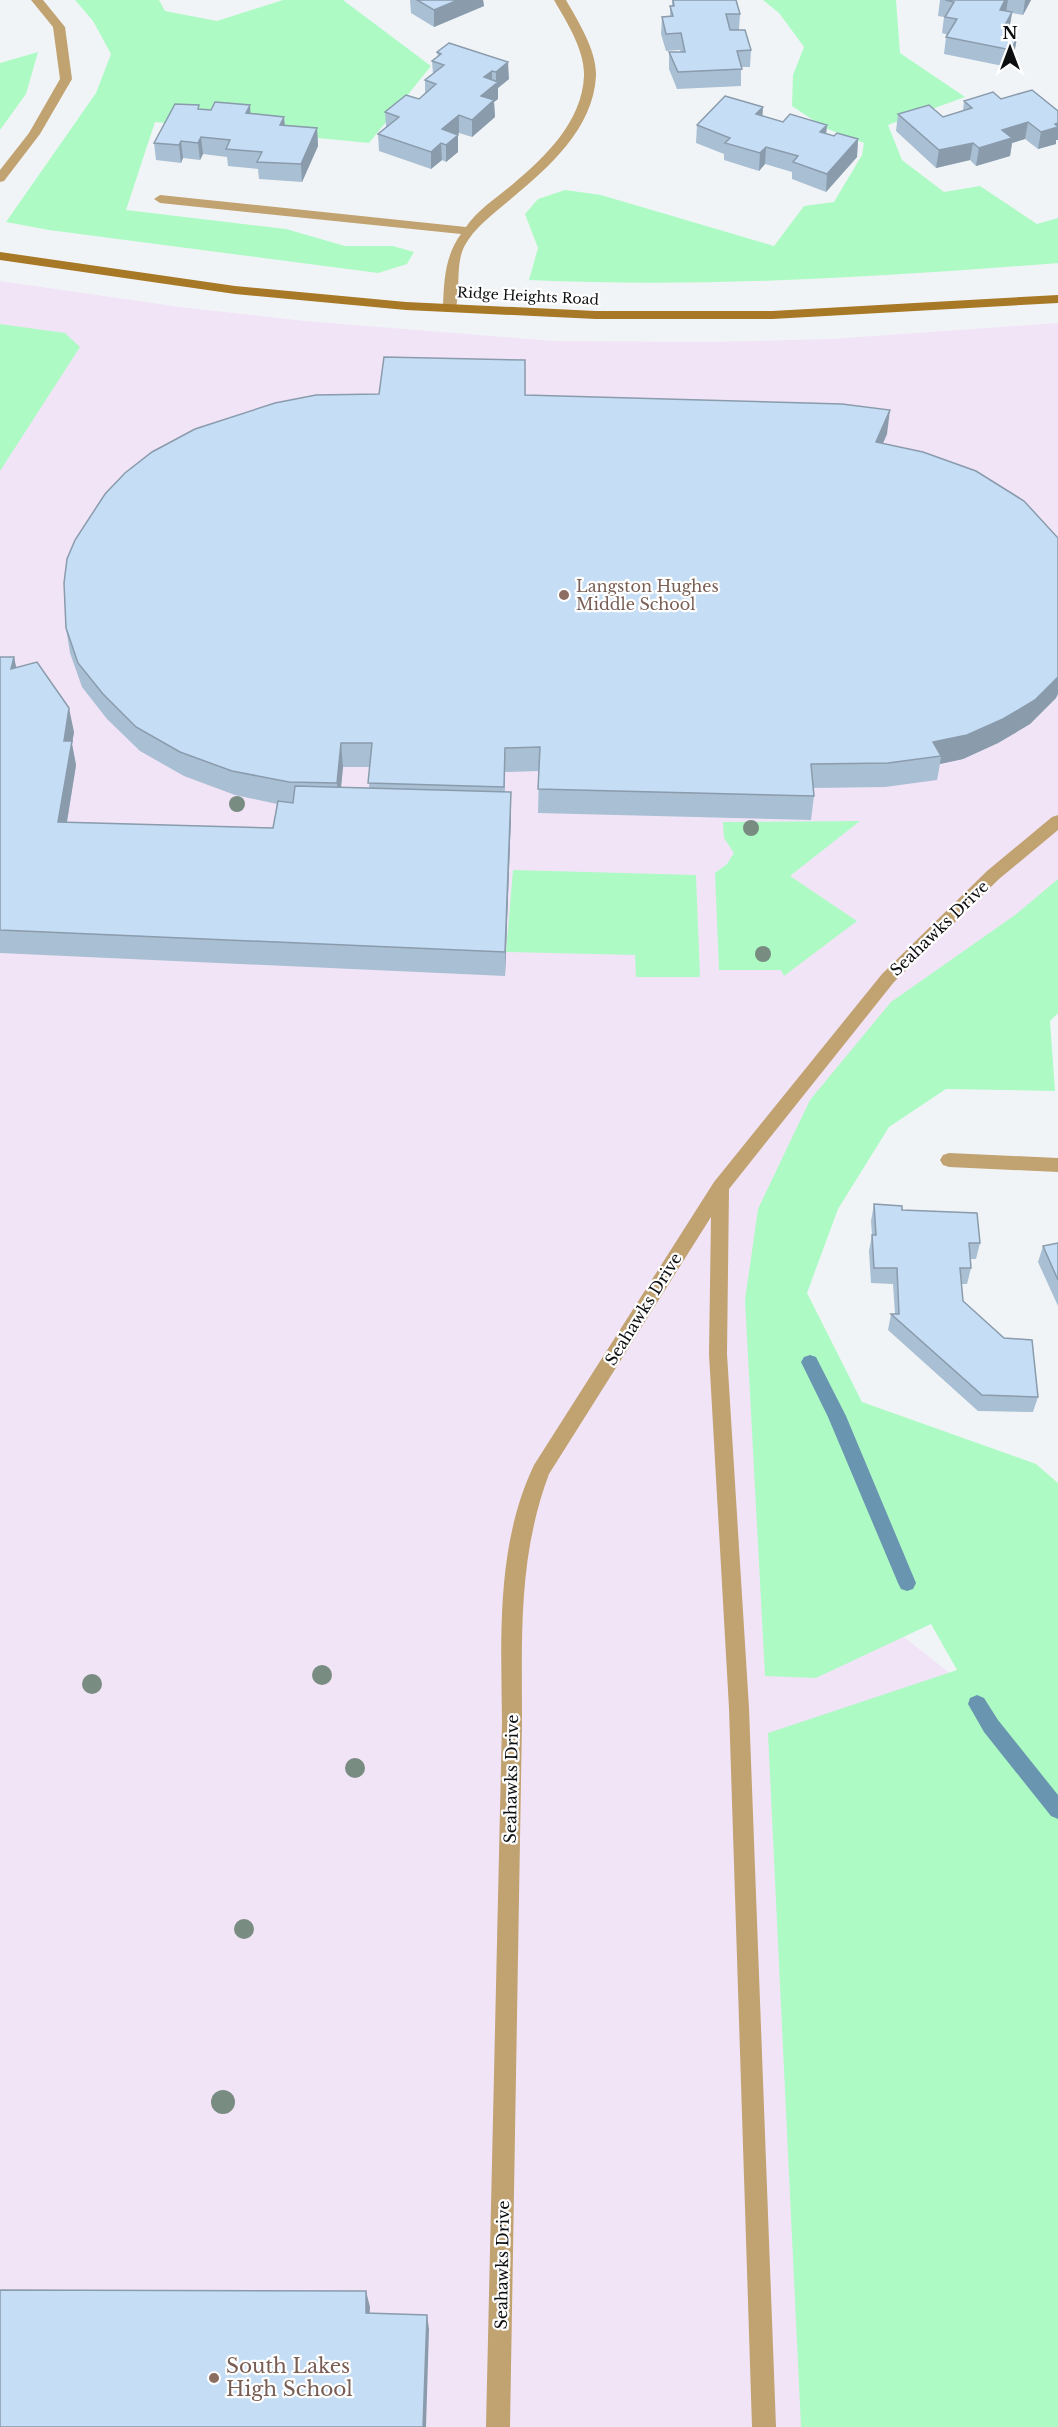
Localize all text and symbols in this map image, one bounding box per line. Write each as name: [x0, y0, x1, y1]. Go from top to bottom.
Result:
north arrow: [980, 18, 1040, 78]
text: N: [1002, 23, 1018, 43]
street label: Ridge Heights Road: [457, 283, 600, 309]
place label: Langston Hughes Middle School: [576, 576, 719, 614]
marker: Langston Hughes Middle School: [557, 588, 571, 602]
street label: Seahawks Drive: [886, 876, 992, 980]
street label: Seahawks Drive: [600, 1249, 686, 1369]
street label: Seahawks Drive: [500, 1714, 522, 1844]
street label: Seahawks Drive: [491, 2200, 513, 2330]
place label: South Lakes High School: [226, 2354, 353, 2401]
marker: South Lakes High School: [207, 2371, 221, 2385]

